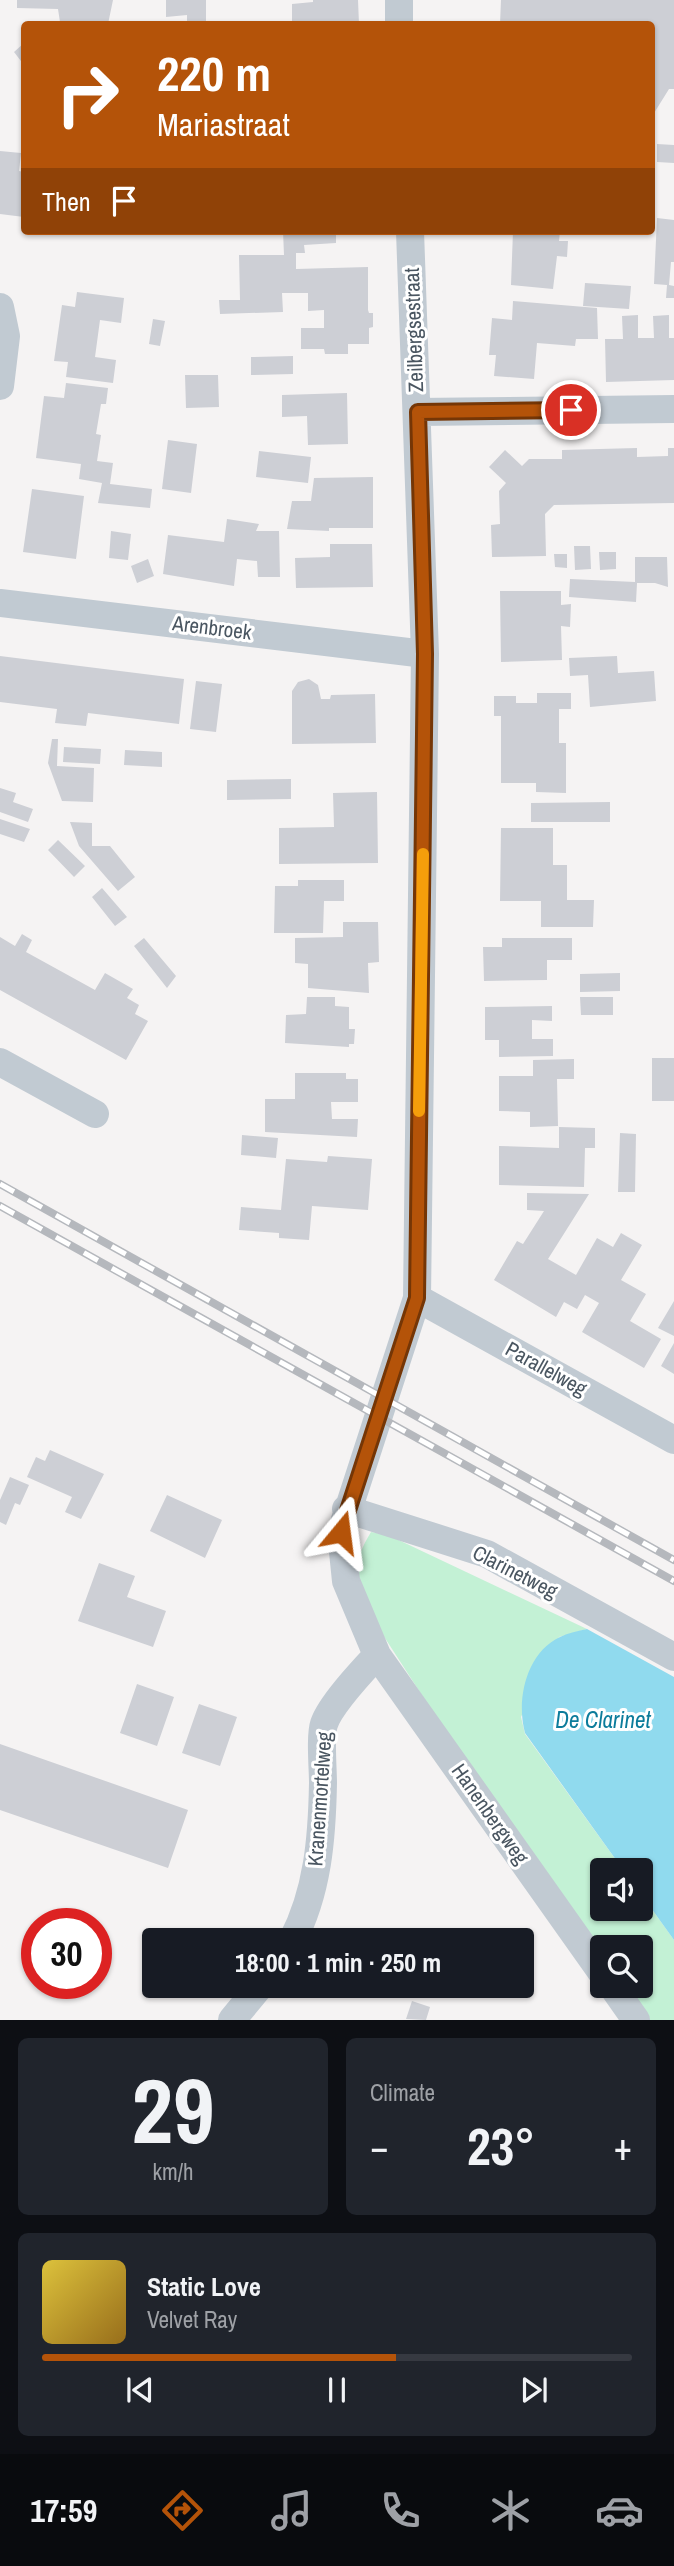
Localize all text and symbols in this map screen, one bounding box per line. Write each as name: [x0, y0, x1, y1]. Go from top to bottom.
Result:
text: 220 m: [157, 40, 271, 106]
icon: right: [42, 49, 133, 140]
text: Mariastraat: [157, 103, 290, 146]
icon: arrive: [105, 182, 143, 220]
text: Then: [42, 184, 91, 219]
street label: Zeilbergsestraat: [397, 267, 430, 393]
pin: [541, 380, 601, 440]
icon: arrive: [552, 391, 590, 429]
street label: Arenbroek: [170, 608, 254, 647]
street label: Parallelweg: [500, 1334, 593, 1403]
position arrow: [304, 1495, 378, 1569]
street label: Clarinetweg: [468, 1538, 563, 1606]
water label: De Clarinet: [555, 1704, 651, 1735]
street label: Kranenmortelweg: [300, 1730, 339, 1867]
street label: Hanenbergweg: [445, 1758, 536, 1870]
map controls: [590, 1858, 653, 1998]
button: sound: [590, 1858, 653, 1921]
speed limit sign: 30: [21, 1908, 112, 1999]
button: search: [590, 1935, 653, 1998]
text: 18:00 · 1 min · 250 m: [235, 1945, 441, 1980]
text: 29: [132, 2049, 215, 2171]
text: Climate: [370, 2077, 435, 2108]
text: 23°: [467, 2111, 535, 2181]
text: −: [370, 2121, 388, 2172]
text: +: [614, 2121, 632, 2172]
text: km/h: [153, 2156, 193, 2187]
text: Static Love: [147, 2269, 261, 2304]
text: Velvet Ray: [147, 2304, 237, 2335]
icon: previous: [121, 2371, 159, 2409]
icon: pause: [318, 2371, 356, 2409]
icon: next: [515, 2371, 553, 2409]
icon: directions: [158, 2486, 207, 2535]
icon: music: [267, 2486, 316, 2535]
icon: phone: [376, 2486, 425, 2535]
icon: climate: [486, 2486, 535, 2535]
icon: car: [595, 2486, 644, 2535]
text: 17:59: [30, 2489, 97, 2532]

